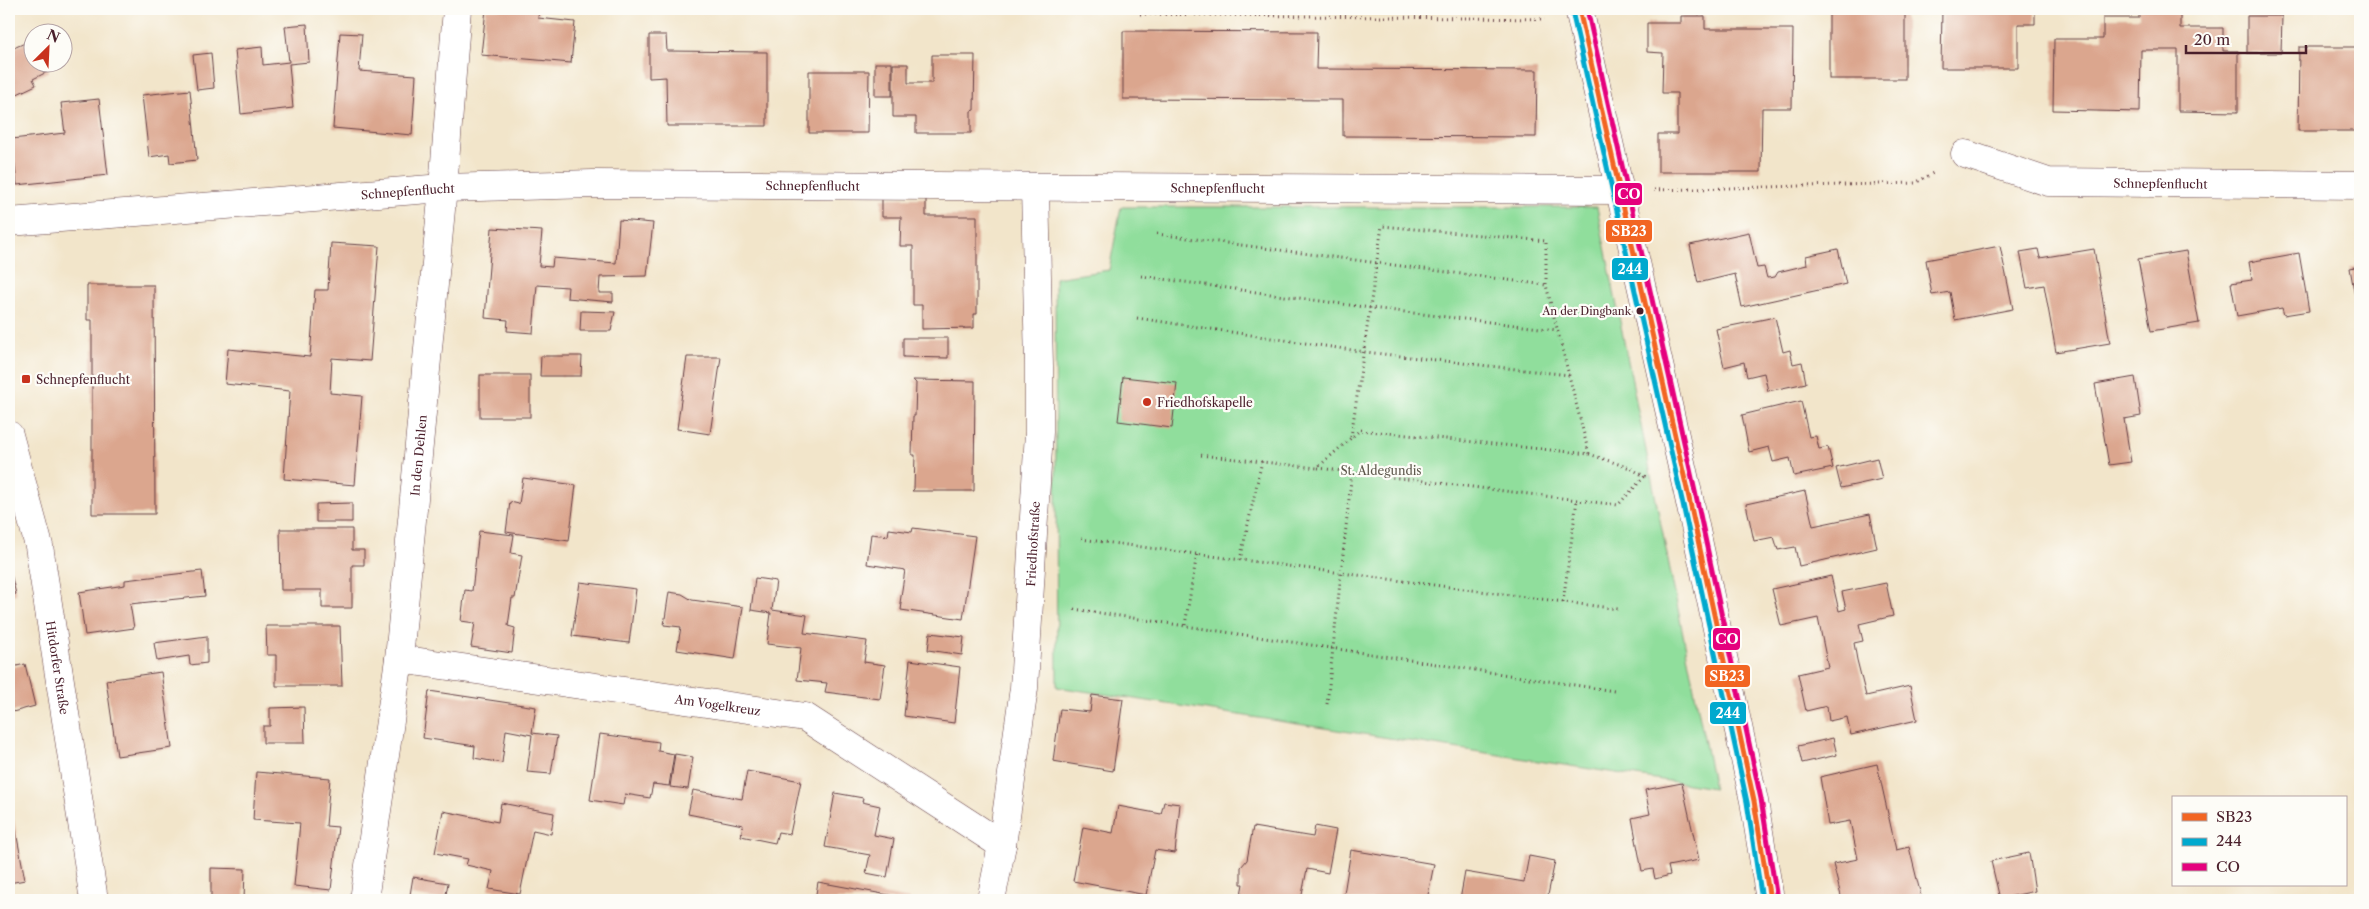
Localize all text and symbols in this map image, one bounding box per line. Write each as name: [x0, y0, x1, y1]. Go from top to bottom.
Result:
north arrow: [22, 22, 72, 72]
scale bar: [2186, 22, 2306, 54]
text: N: [44, 25, 63, 47]
text: 20 m: [2194, 30, 2230, 49]
street label: Schnepfenflucht: [2113, 175, 2208, 191]
street label: Schnepfenflucht: [766, 178, 860, 193]
street label: Schnepfenflucht: [360, 180, 456, 202]
street label: Schnepfenflucht: [1171, 180, 1265, 195]
line badge: CO: [1614, 182, 1643, 206]
text: CO: [1617, 185, 1641, 203]
line badge: SB23: [1605, 219, 1653, 243]
text: SB23: [1611, 222, 1647, 240]
line badge: 244: [1611, 257, 1649, 281]
text: 244: [1618, 260, 1642, 278]
place label: An der Dingbank: [1541, 304, 1632, 318]
marker: An der Dingbank: [1635, 306, 1645, 316]
place label: Schnepfenflucht: [36, 372, 131, 387]
marker: Schnepfenflucht: [20, 373, 32, 385]
place label: Friedhofskapelle: [1157, 395, 1253, 410]
marker: Friedhofskapelle: [1141, 396, 1153, 408]
street label: In den Dehlen: [407, 413, 429, 497]
park label: St. Aldegundis: [1340, 463, 1422, 478]
street label: Friedhofstraße: [1022, 500, 1042, 587]
street label: Hitdorfer Straße: [43, 620, 73, 716]
line badge: CO: [1712, 627, 1741, 651]
text: CO: [1715, 630, 1739, 648]
line badge: SB23: [1704, 664, 1751, 688]
text: SB23: [1709, 667, 1745, 685]
street label: Am Vogelkreuz: [673, 691, 762, 718]
line badge: 244: [1709, 701, 1747, 725]
text: 244: [1716, 704, 1740, 722]
legend: [2172, 796, 2346, 886]
text: SB23: [2216, 807, 2252, 826]
text: 244: [2216, 831, 2242, 850]
text: CO: [2216, 857, 2240, 876]

